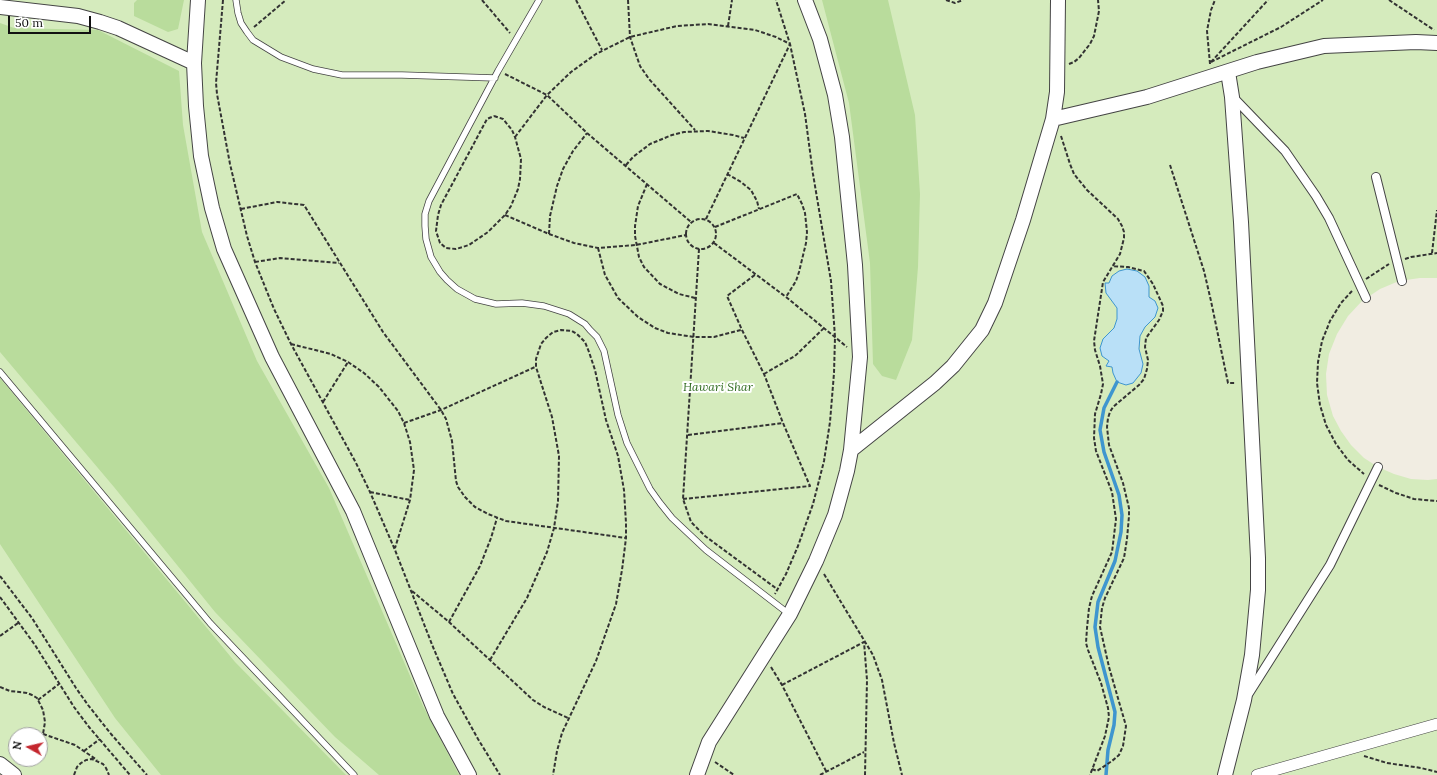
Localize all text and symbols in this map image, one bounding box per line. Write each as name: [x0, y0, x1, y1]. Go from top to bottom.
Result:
scale bar: [10, 8, 93, 34]
text: 50 m: [15, 15, 43, 30]
park label: Hawari Shar: [683, 381, 753, 395]
north arrow: [8, 727, 48, 767]
text: N: [10, 740, 25, 751]

